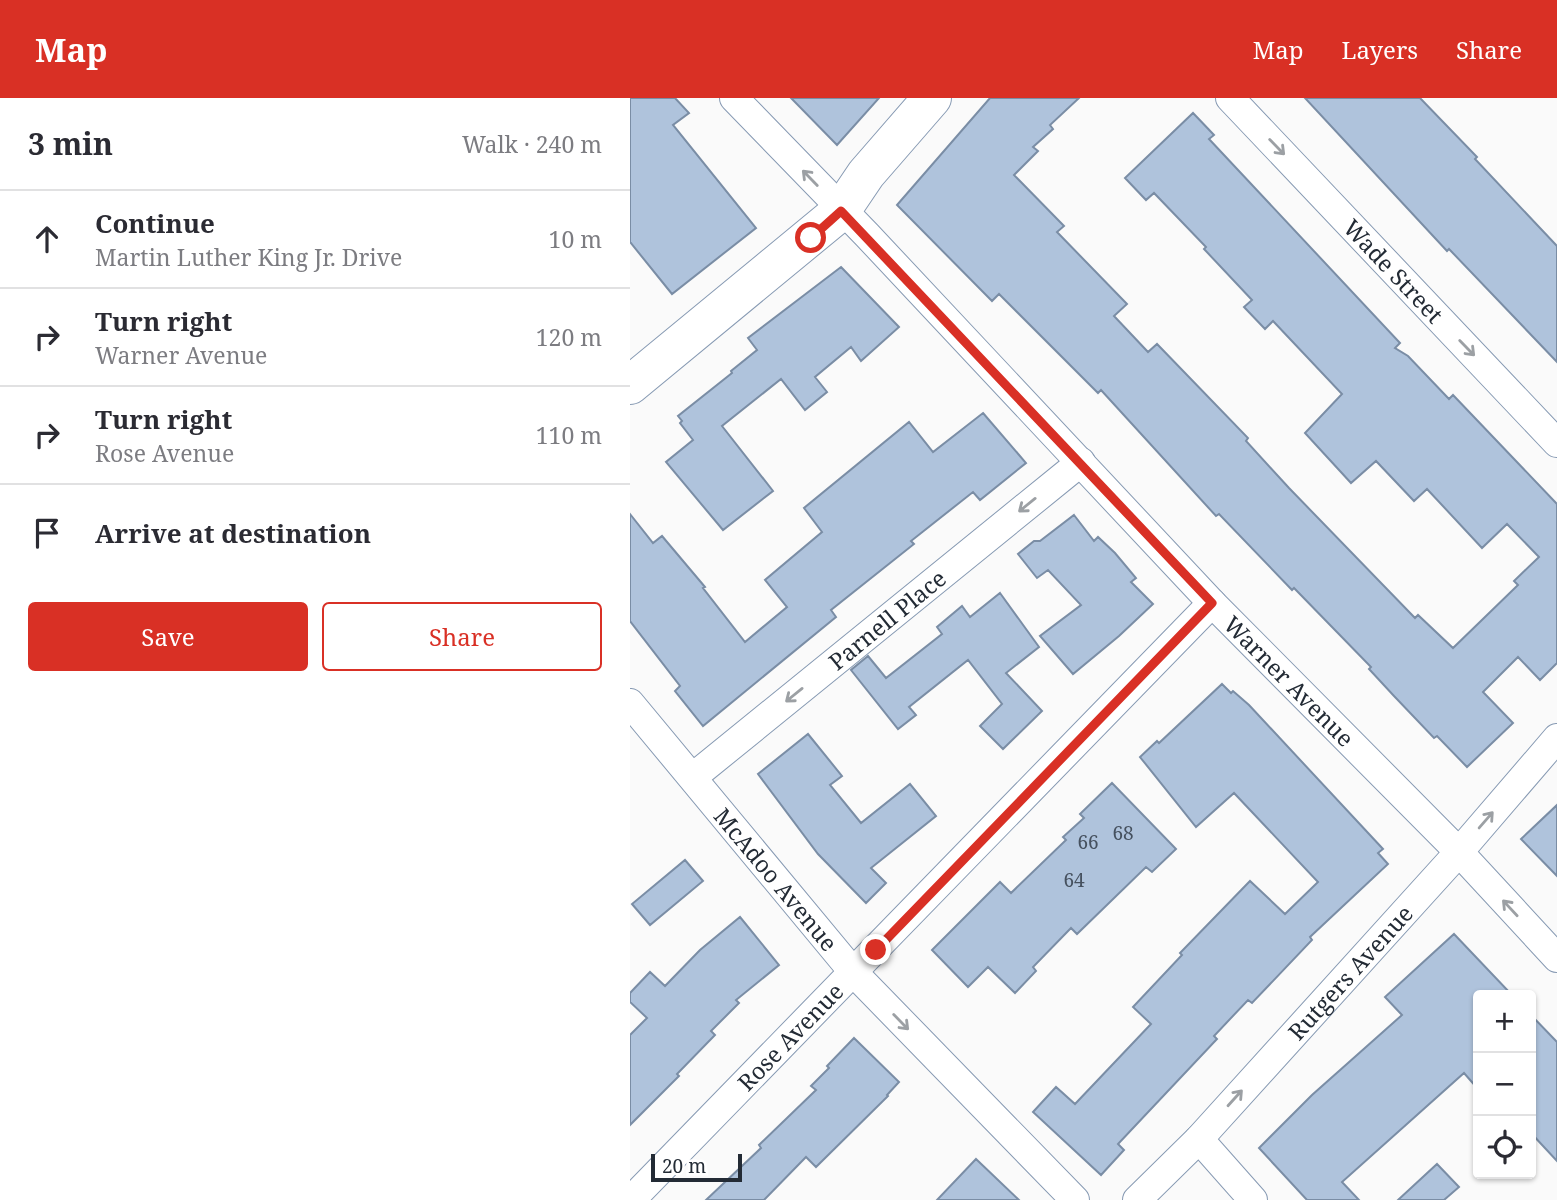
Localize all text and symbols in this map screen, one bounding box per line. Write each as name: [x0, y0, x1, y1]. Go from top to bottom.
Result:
text: Map: [35, 27, 108, 72]
text: Map: [1253, 33, 1304, 66]
text: Layers: [1342, 33, 1418, 66]
text: Share: [1456, 33, 1522, 66]
text: 3 min: [28, 123, 113, 164]
text: Walk · 240 m: [462, 128, 602, 160]
one-way arrow: [1268, 139, 1285, 156]
one-way arrow: [802, 169, 818, 187]
text: Continue: [95, 205, 215, 241]
street label: Wade Street: [1337, 212, 1451, 330]
icon: ahead: [28, 220, 66, 258]
route start: [795, 222, 826, 253]
text: 10 m: [549, 223, 602, 255]
text: Martin Luther King Jr. Drive: [95, 241, 402, 273]
text: Turn right: [95, 303, 232, 339]
icon: right: [28, 318, 66, 356]
text: 120 m: [536, 321, 602, 353]
text: Warner Avenue: [95, 339, 267, 371]
one-way arrow: [1459, 339, 1476, 356]
text: Turn right: [95, 401, 232, 437]
icon: right: [28, 416, 66, 454]
text: 110 m: [536, 419, 602, 451]
text: Rose Avenue: [95, 437, 234, 469]
one-way arrow: [1019, 497, 1037, 513]
icon: arrive: [28, 514, 66, 552]
text: Arrive at destination: [95, 515, 371, 551]
street label: Parnell Place: [822, 562, 953, 677]
button: Save: [28, 602, 308, 671]
button: Share: [322, 602, 602, 671]
street label: Warner Avenue: [1217, 608, 1361, 753]
one-way arrow: [785, 687, 803, 703]
street label: McAdoo Avenue: [707, 801, 845, 958]
one-way arrow: [1478, 812, 1494, 830]
house number: 68: [1112, 820, 1134, 846]
house number: 66: [1077, 829, 1099, 855]
house number: 64: [1063, 867, 1085, 893]
street label: Rutgers Avenue: [1280, 898, 1420, 1047]
one-way arrow: [1502, 900, 1519, 917]
route end: [860, 934, 891, 965]
street label: Rose Avenue: [730, 976, 850, 1098]
map controls: [1473, 990, 1536, 1179]
button: +: [1473, 990, 1536, 1053]
one-way arrow: [893, 1013, 910, 1030]
button: −: [1473, 1053, 1536, 1116]
one-way arrow: [1227, 1090, 1244, 1107]
button: locate: [1473, 1116, 1536, 1179]
scale bar: [651, 1151, 742, 1183]
text: 20 m: [662, 1153, 706, 1179]

